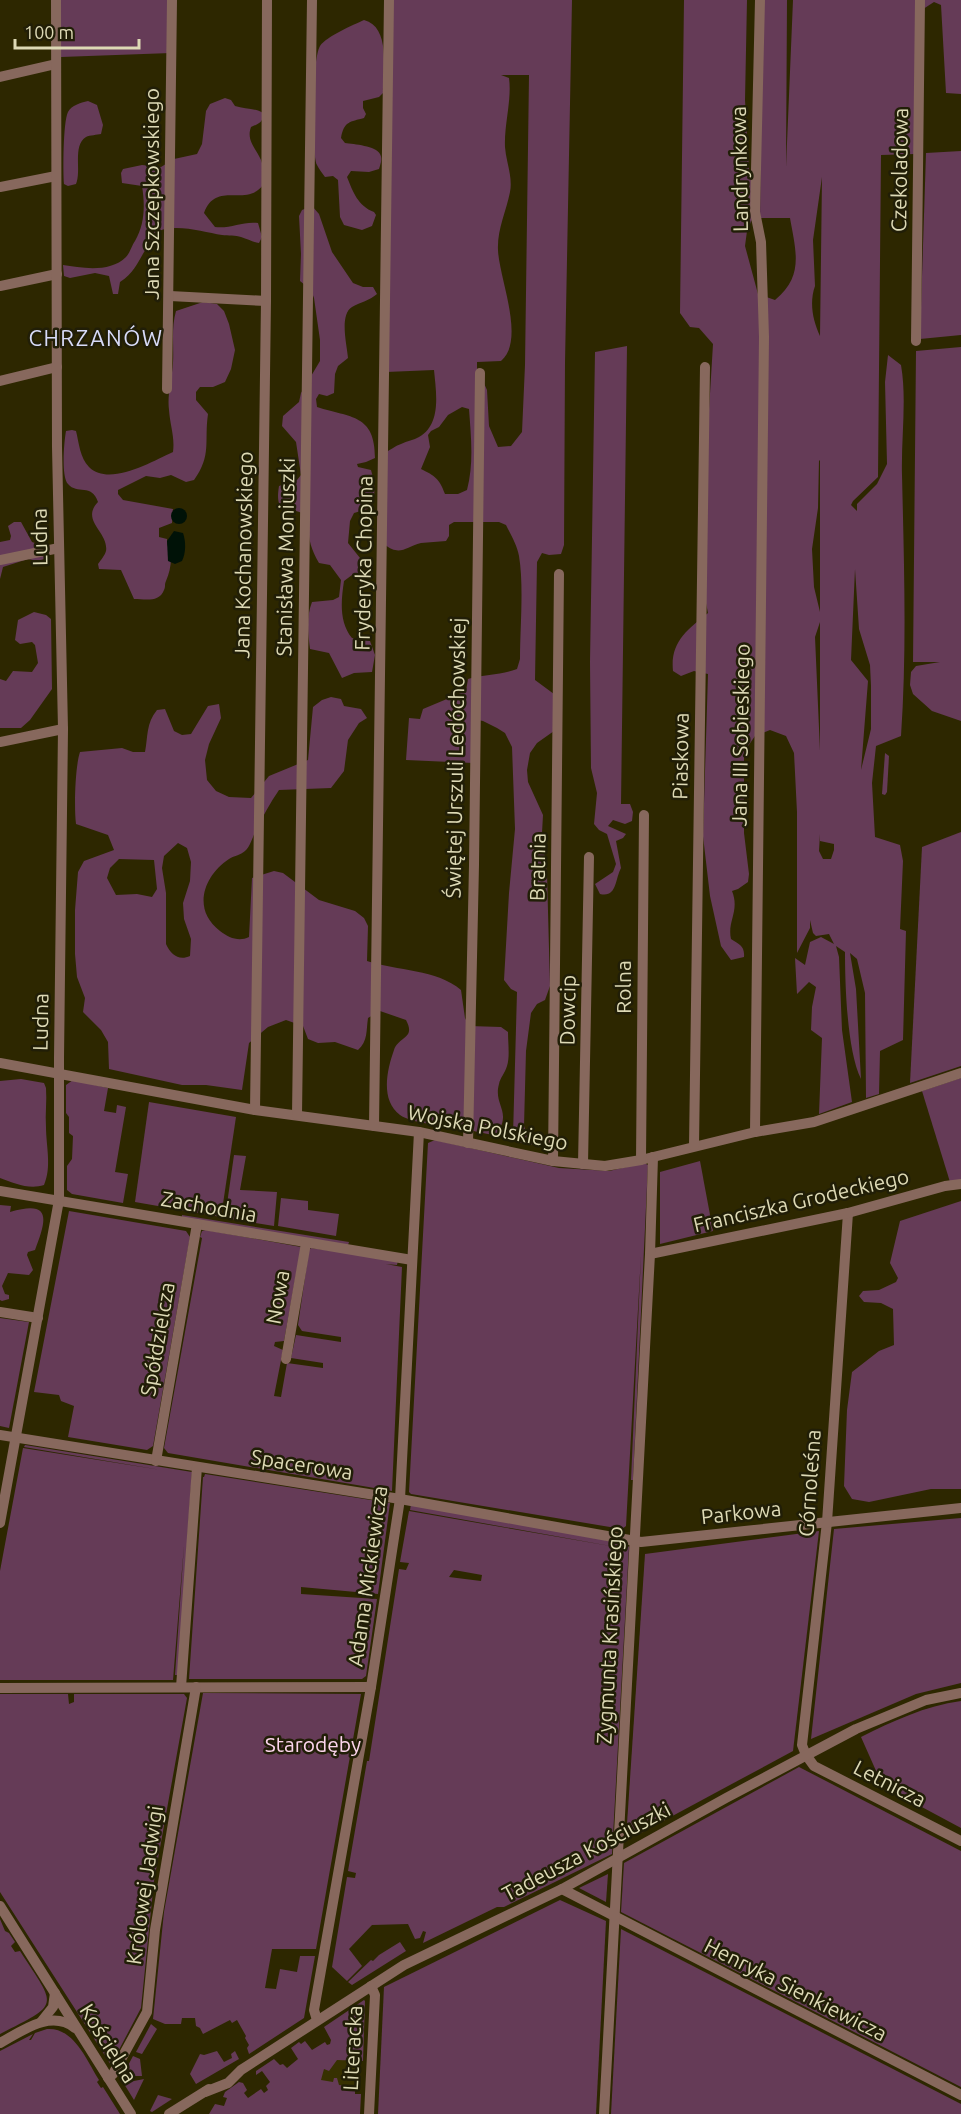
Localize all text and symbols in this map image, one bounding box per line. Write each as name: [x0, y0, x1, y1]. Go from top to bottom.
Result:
scale bar: [15, 12, 140, 50]
text: 100 m: [24, 22, 74, 42]
street label: Jana Szczepkowskiego: [139, 88, 163, 300]
street label: Landrynkowa: [726, 106, 752, 232]
street label: Czekoladowa: [886, 108, 912, 232]
district label: CHRZANÓW: [28, 324, 164, 350]
street label: Jana Kochanowskiego: [229, 451, 257, 659]
street label: Stanisława Moniuszki: [271, 458, 299, 656]
street label: Fryderyka Chopina: [349, 475, 377, 651]
street label: Ludna: [26, 508, 52, 566]
street label: Świętej Urszuli Ledóchowskiej: [441, 617, 469, 899]
street label: Jana III Sobieskiego: [726, 643, 754, 827]
street label: Piaskowa: [667, 712, 693, 800]
street label: Bratnia: [524, 833, 550, 901]
street label: Rolna: [611, 960, 635, 1014]
street label: Dowcip: [554, 975, 580, 1045]
street label: Ludna: [27, 993, 53, 1051]
street label: Wojska Polskiego: [406, 1100, 570, 1154]
street label: Franciszka Grodeckiego: [691, 1163, 911, 1237]
street label: Zachodnia: [159, 1186, 259, 1226]
street label: Nowa: [260, 1268, 294, 1326]
street label: Spółdzielcza: [135, 1280, 179, 1398]
street label: Górnoleśna: [793, 1429, 825, 1537]
street label: Spacerowa: [249, 1444, 355, 1484]
street label: Adama Mickiewicza: [342, 1484, 392, 1668]
street label: Parkowa: [700, 1496, 782, 1528]
street label: Zygmunta Krasińskiego: [591, 1525, 627, 1745]
park label: Starodęby: [265, 1732, 361, 1756]
street label: Letnicza: [850, 1755, 930, 1811]
street label: Tadeusza Kościuszki: [498, 1796, 674, 1906]
street label: Królowej Jadwigi: [121, 1804, 167, 1966]
street label: Henryka Sienkiewicza: [701, 1933, 891, 2045]
street label: Kościelna: [75, 1999, 143, 2087]
street label: Literacka: [338, 2005, 366, 2091]

